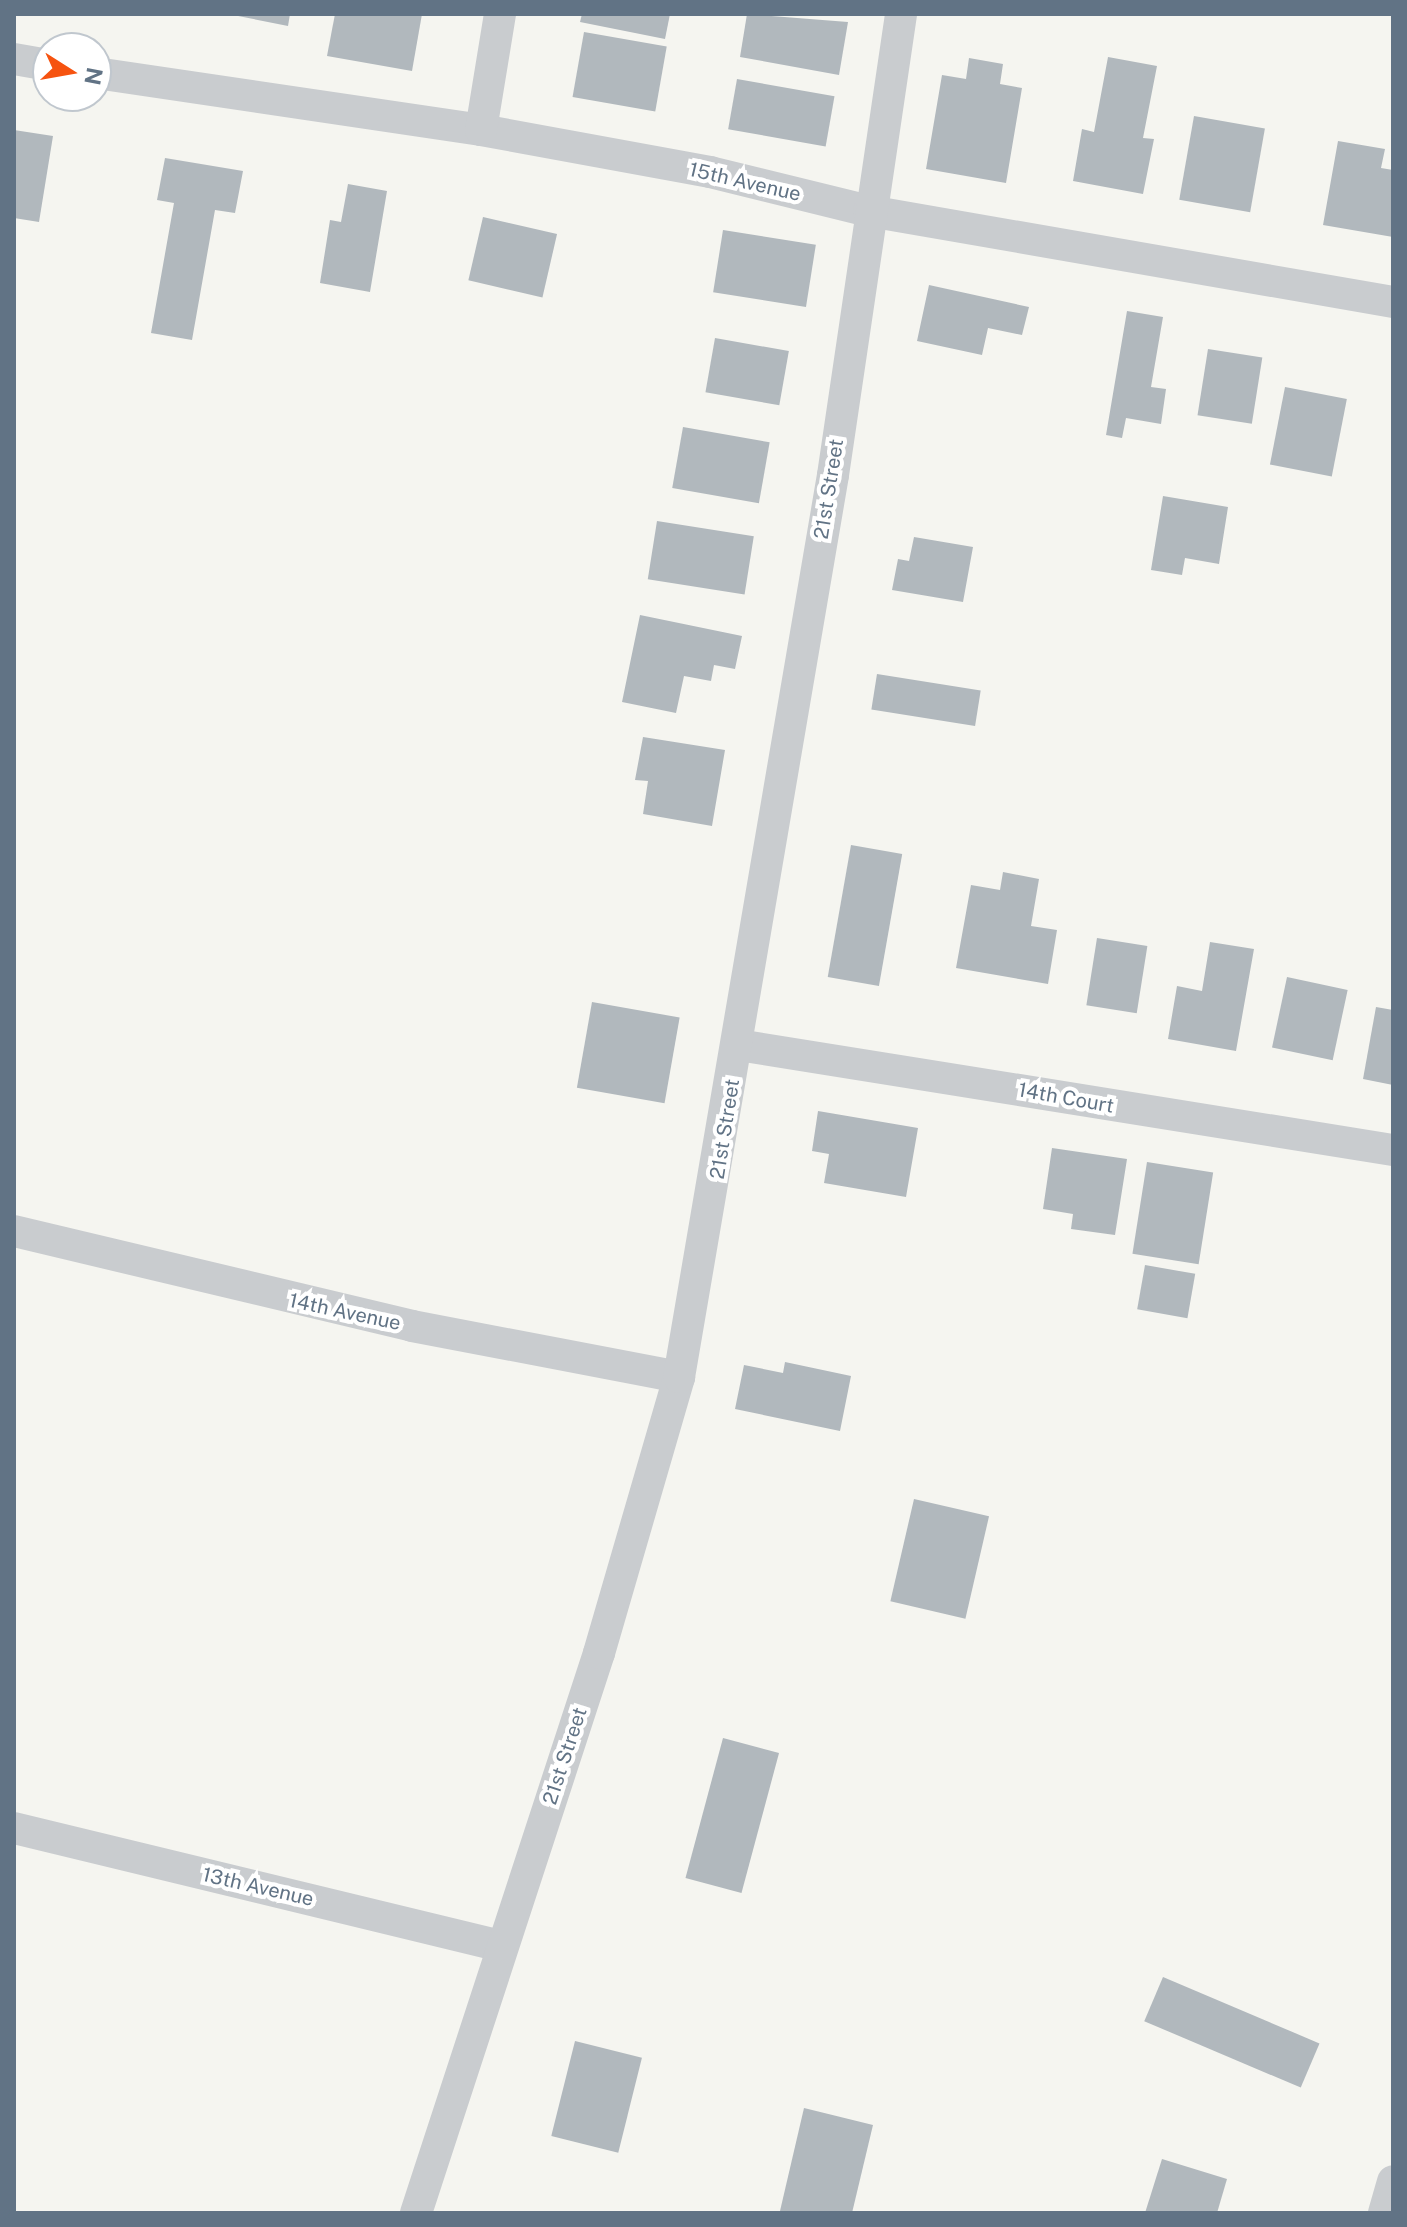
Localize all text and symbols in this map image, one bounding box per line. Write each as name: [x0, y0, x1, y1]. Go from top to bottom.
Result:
north arrow: [32, 32, 112, 112]
text: N: [79, 65, 108, 87]
street label: 15th Avenue: [687, 158, 803, 206]
street label: 21st Street: [809, 437, 849, 541]
street label: 21st Street: [705, 1077, 745, 1181]
street label: 14th Court: [1016, 1078, 1116, 1118]
street label: 14th Avenue: [287, 1288, 403, 1336]
street label: 21st Street: [538, 1704, 592, 1808]
street label: 13th Avenue: [200, 1863, 316, 1911]

